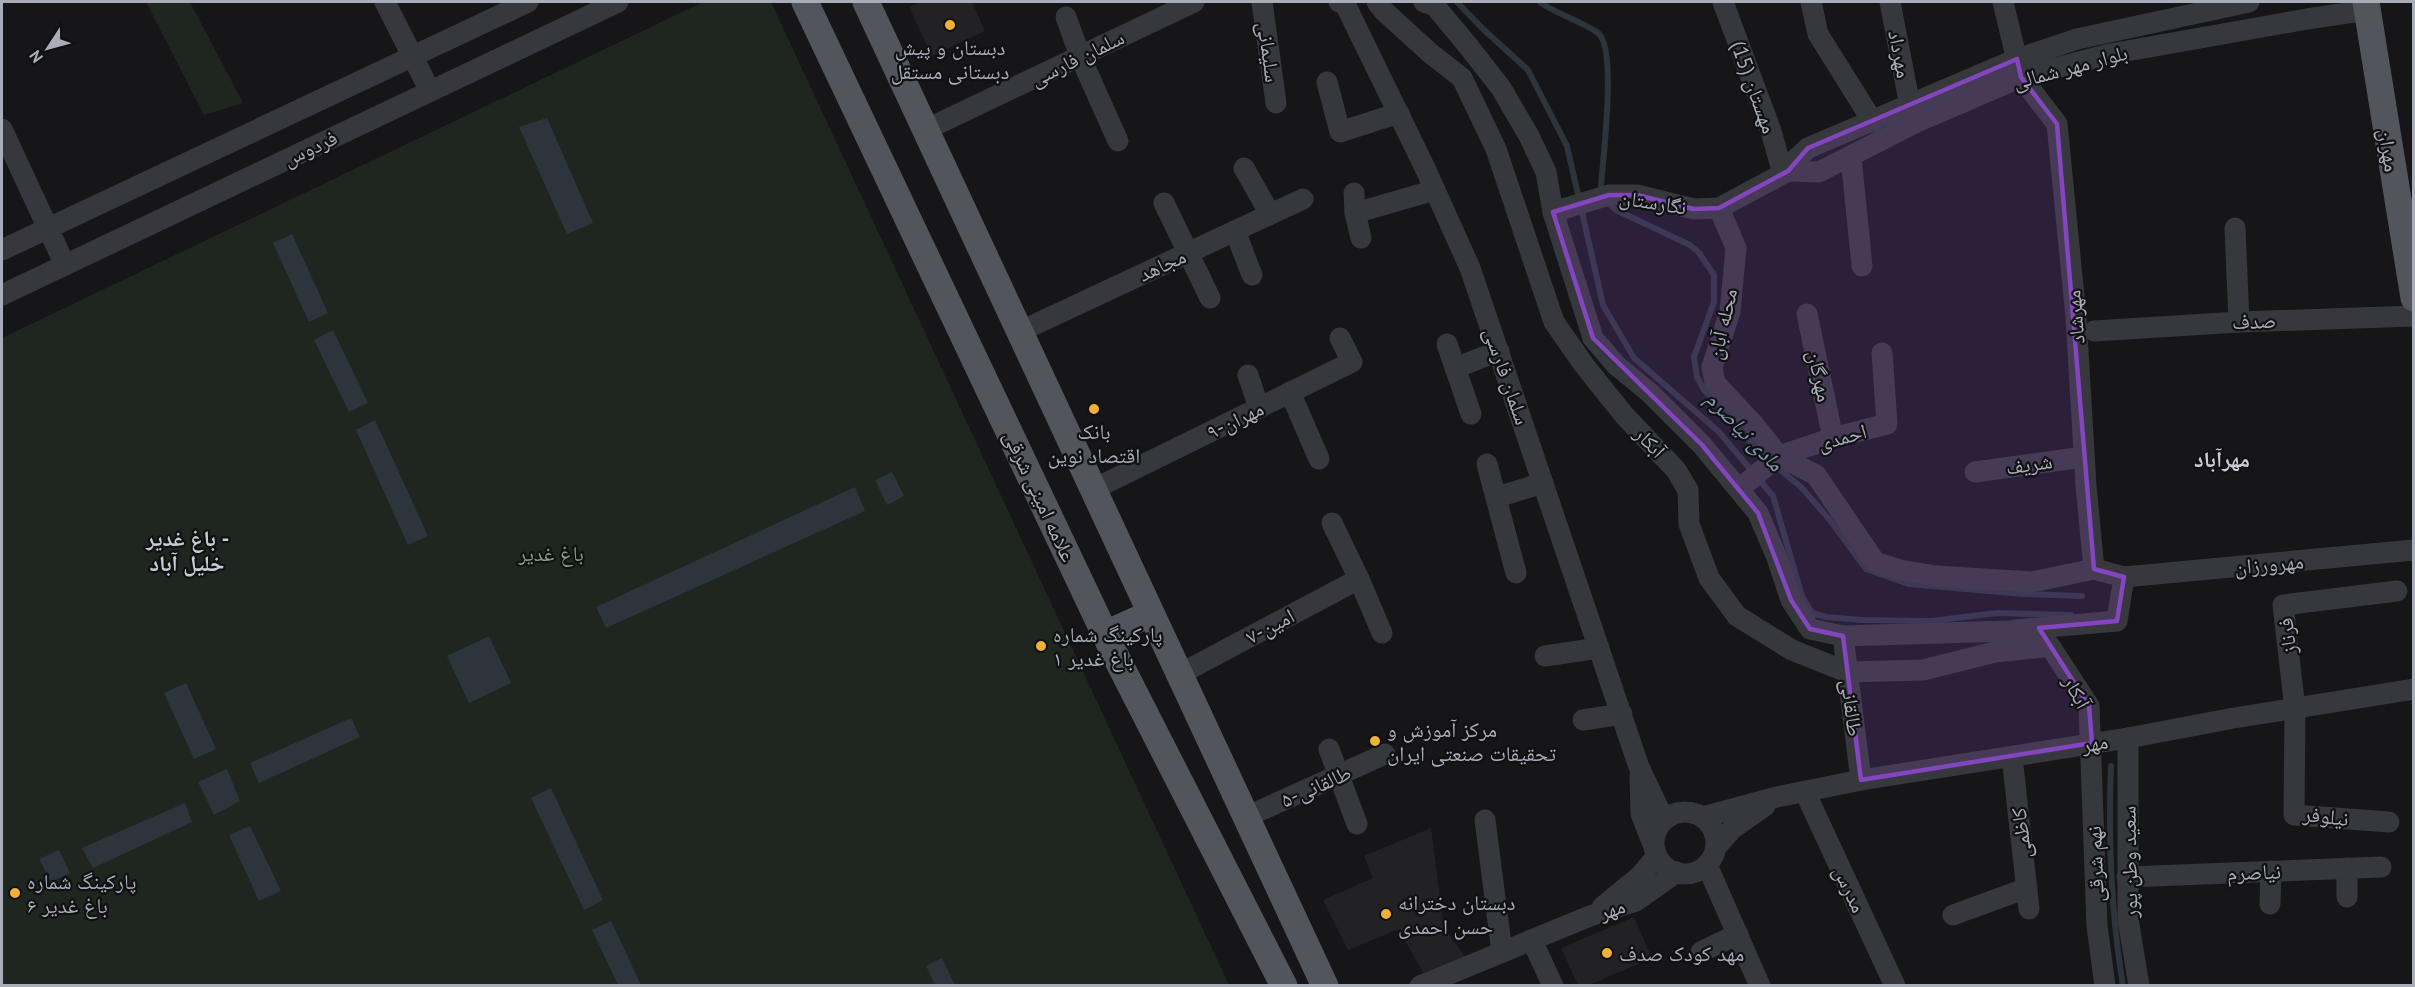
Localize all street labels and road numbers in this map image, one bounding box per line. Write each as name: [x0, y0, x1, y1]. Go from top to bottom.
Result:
street label: سلیمانی: [1251, 20, 1287, 84]
street label: سلمان فارسی: [1026, 24, 1128, 92]
street label: مهرداد: [1882, 28, 1918, 80]
street label: مهستان (15): [1725, 37, 1783, 137]
street label: بلوار مهر شمالی: [2010, 39, 2130, 95]
street label: فردوس: [278, 124, 342, 172]
street label: مهران: [2372, 126, 2406, 174]
street label: نگارستان: [1617, 183, 1689, 221]
street label: مجاهد: [1134, 242, 1190, 288]
street label: محله آبان: [1701, 286, 1743, 362]
street label: مهرشاد: [2059, 289, 2091, 345]
street label: صدف: [2231, 307, 2277, 335]
street label: سلمان فارسی: [1478, 324, 1536, 428]
street label: مهرگان: [1801, 348, 1839, 404]
street label: ۹-مهران: [1202, 395, 1268, 445]
street label: احمدی: [1814, 417, 1870, 457]
street label: آبکار: [1628, 420, 1672, 464]
street label: علامه امینی شرقی: [998, 426, 1082, 566]
street label: شریف: [2004, 447, 2054, 481]
street label: مهرورزان: [2233, 548, 2305, 580]
street label: ۷-امین: [1241, 602, 1299, 650]
street label: فرناز: [2271, 616, 2303, 657]
street label: آبکار: [2057, 670, 2097, 714]
street label: طالقانی: [1835, 678, 1869, 738]
street label: مهر: [2079, 728, 2110, 759]
street label: ۵-طالقانی: [1277, 759, 1355, 813]
street label: نیلوفر: [2301, 800, 2350, 832]
street label: کاظمی: [2004, 806, 2038, 860]
street label: سعید وطن پور: [2115, 806, 2143, 919]
street label: نهم شرقی: [2080, 826, 2111, 902]
street label: نیاصرم: [2227, 858, 2281, 887]
street label: مدرس: [1827, 861, 1873, 917]
street label: مهر: [1594, 892, 1629, 926]

